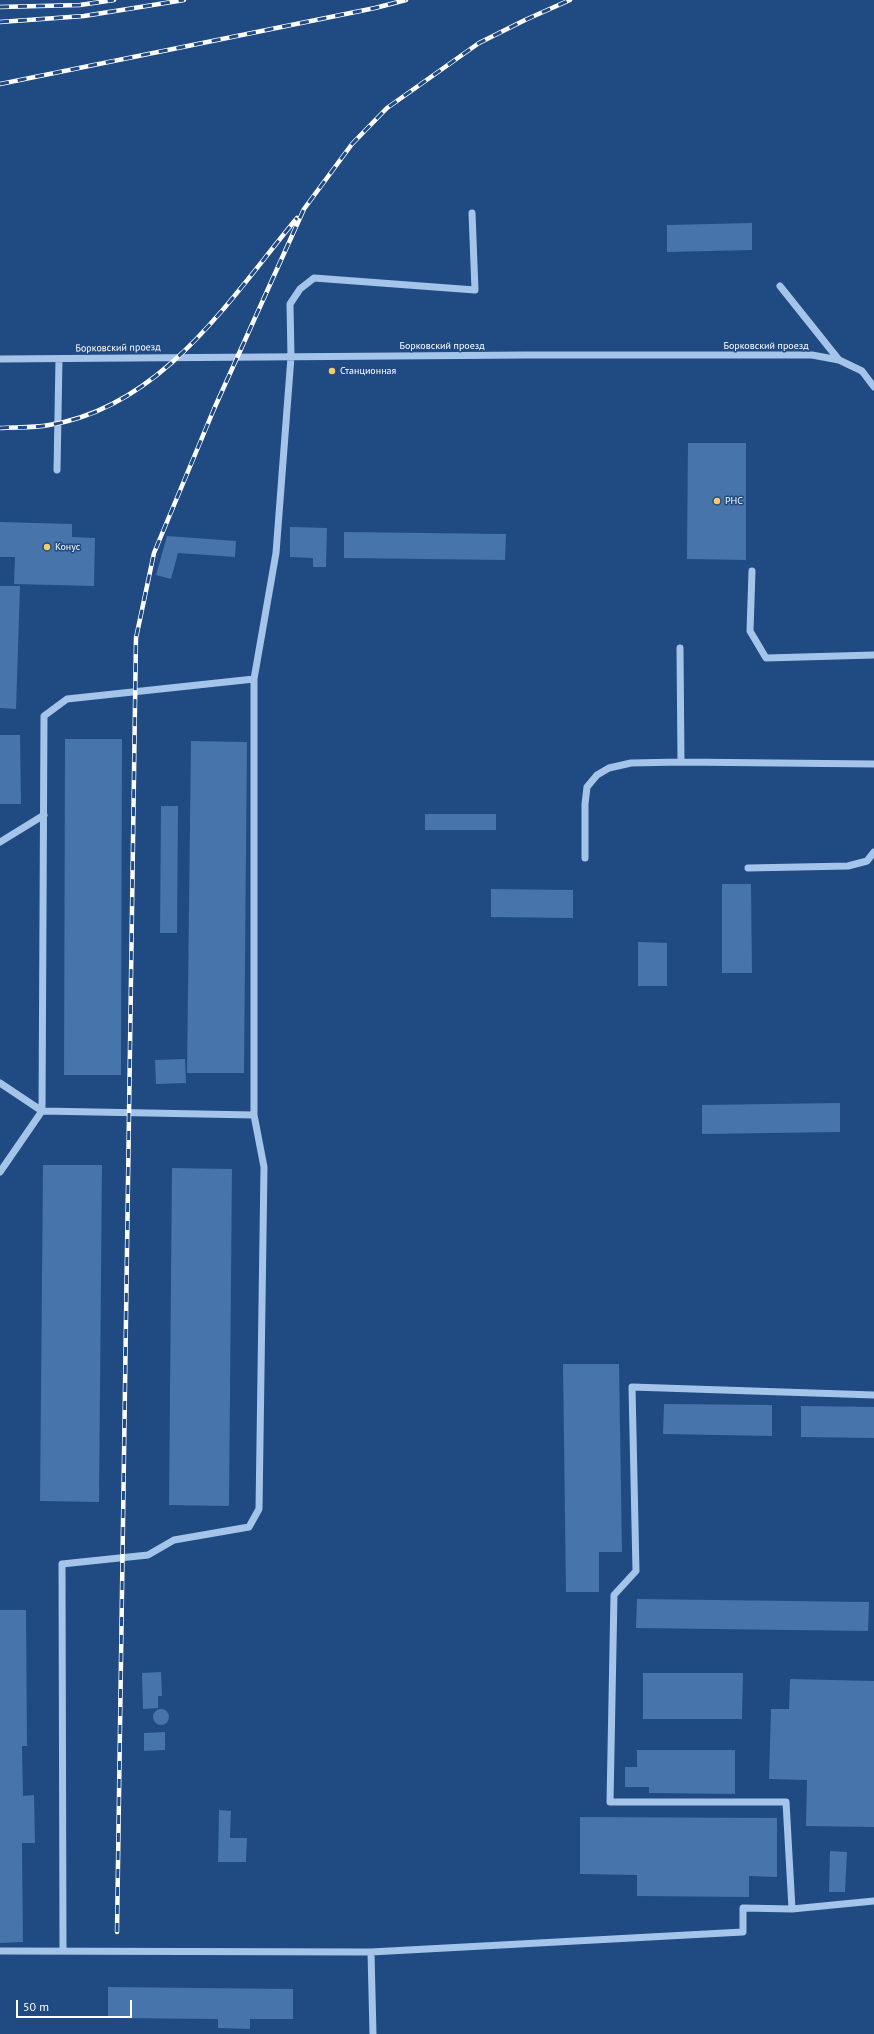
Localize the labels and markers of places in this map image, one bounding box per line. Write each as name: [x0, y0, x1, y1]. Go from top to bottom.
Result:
place label: Станционная: [340, 365, 396, 377]
marker: Станционная: [327, 366, 337, 376]
place label: РНС: [725, 495, 743, 507]
marker: РНС: [712, 496, 722, 506]
place label: Конус: [55, 541, 80, 553]
marker: Конус: [42, 542, 52, 552]

